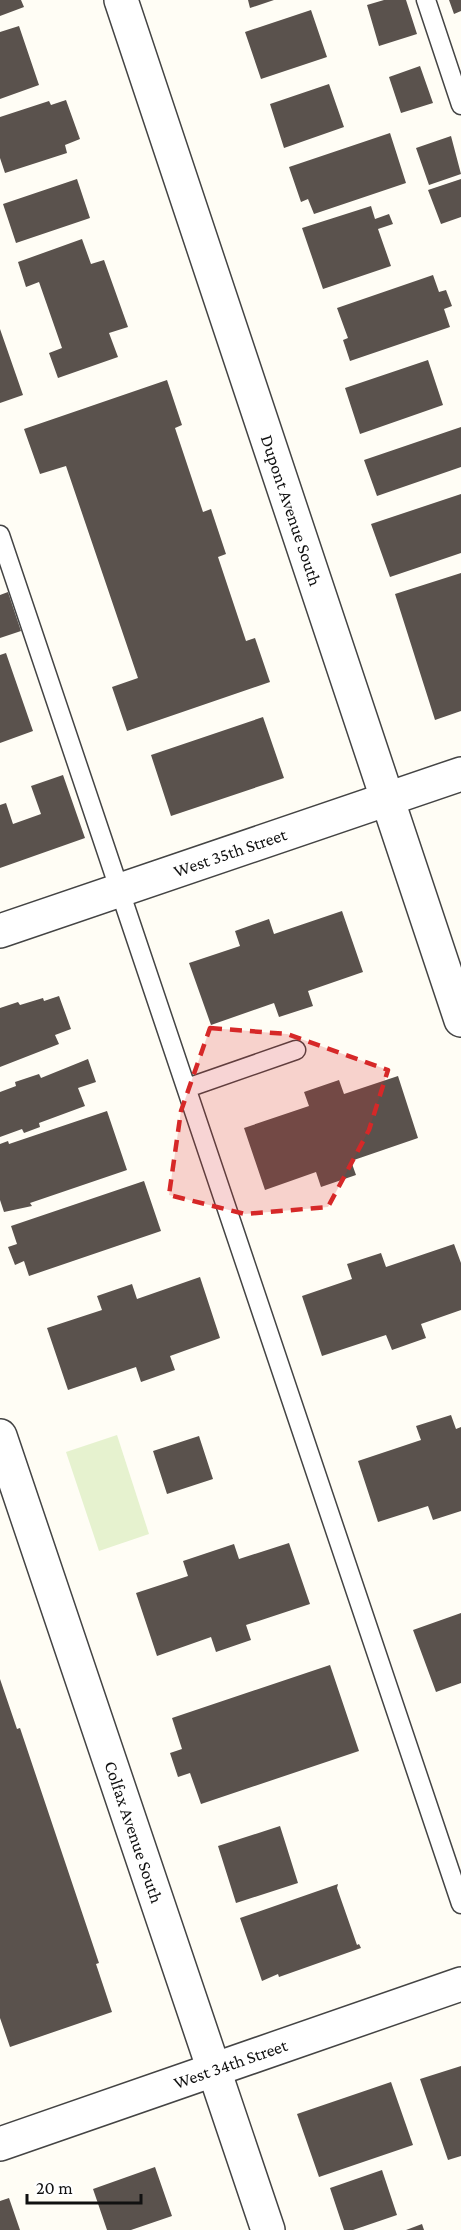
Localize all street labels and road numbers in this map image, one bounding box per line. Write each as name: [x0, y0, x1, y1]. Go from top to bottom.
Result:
street label: Dupont Avenue South: [257, 432, 326, 589]
street label: West 35th Street: [171, 824, 290, 881]
street label: Colfax Avenue South: [100, 1758, 167, 1906]
street label: West 34th Street: [171, 2035, 291, 2093]

